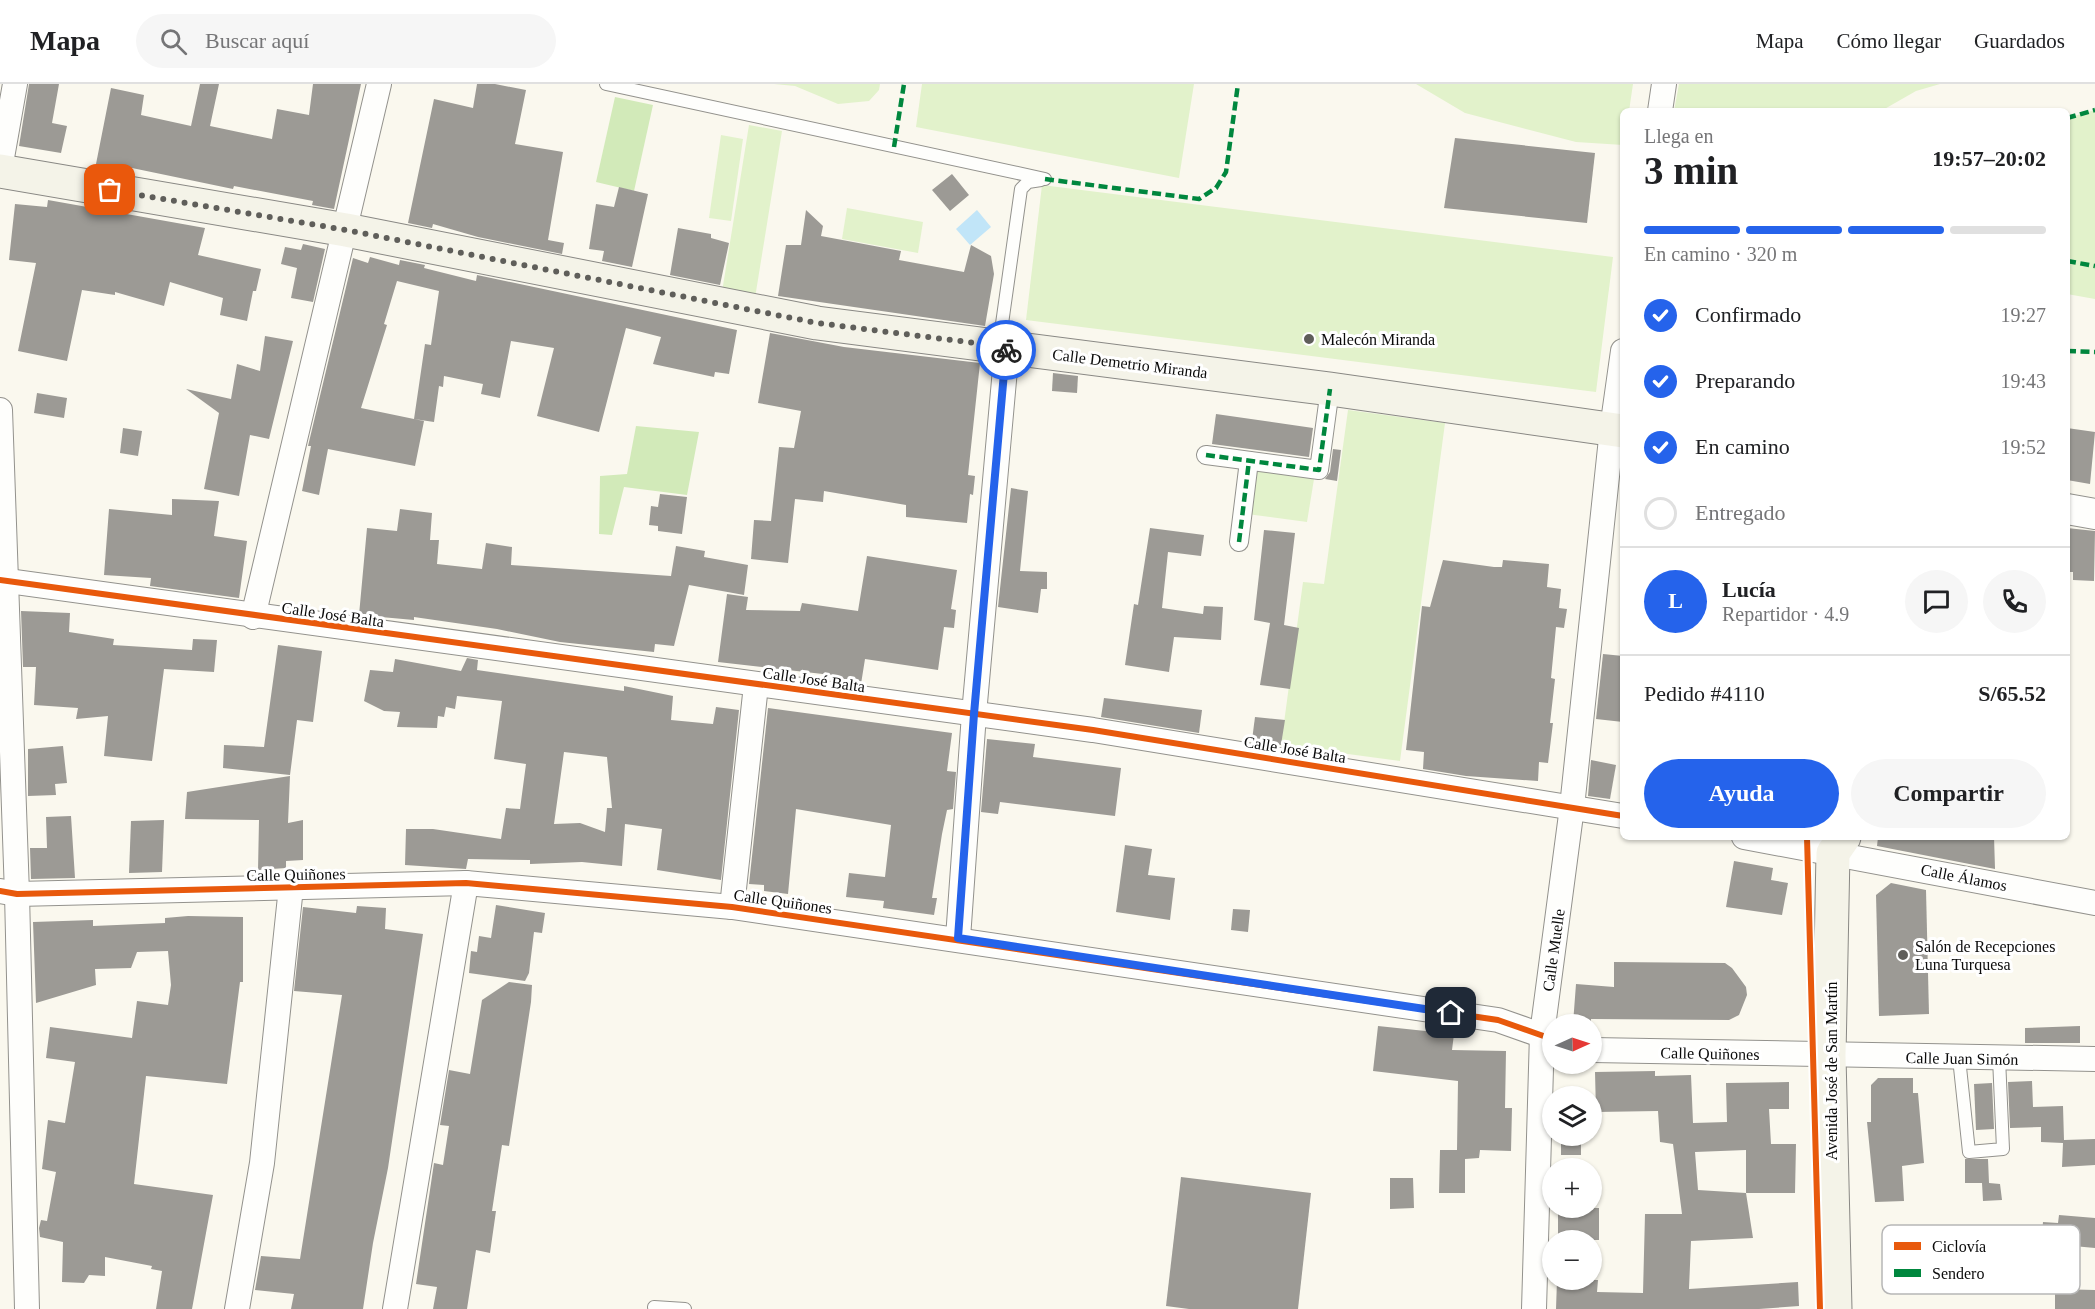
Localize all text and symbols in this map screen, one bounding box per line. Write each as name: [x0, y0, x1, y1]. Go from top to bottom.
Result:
search box: [136, 14, 556, 68]
text: Mapa: [30, 25, 100, 56]
icon: search: [157, 25, 190, 58]
text: Buscar aquí: [205, 28, 309, 53]
text: Mapa: [1756, 29, 1804, 53]
text: Cómo llegar: [1837, 29, 1941, 53]
text: Guardados: [1974, 29, 2065, 53]
text: Llega en: [1644, 125, 1713, 147]
text: 19:57–20:02: [1932, 146, 2046, 171]
text: 3 min: [1644, 149, 1738, 192]
pin: [84, 164, 135, 215]
icon: bag: [93, 173, 126, 206]
text: En camino · 320 m: [1644, 243, 1797, 265]
icon: check: [1644, 299, 1677, 332]
text: Confirmado: [1695, 302, 1801, 327]
text: 19:27: [2000, 304, 2046, 326]
courier: [976, 320, 1036, 380]
place label: Malecón Miranda: [1321, 331, 1435, 348]
marker: Malecón Miranda: [1302, 332, 1316, 346]
icon: bike: [990, 334, 1023, 367]
street label: Calle Demetrio Miranda: [1051, 346, 1209, 381]
icon: check: [1644, 365, 1677, 398]
text: Preparando: [1695, 368, 1795, 393]
text: 19:43: [2000, 370, 2046, 392]
icon: check: [1644, 431, 1677, 464]
text: En camino: [1695, 434, 1790, 459]
text: 19:52: [2000, 436, 2046, 458]
text: Entregado: [1695, 500, 1785, 525]
button: chat: [1905, 570, 1968, 633]
button: phone: [1983, 570, 2046, 633]
text: Lucía: [1722, 577, 1776, 602]
text: L: [1668, 588, 1683, 613]
street label: Calle José Balta: [281, 599, 385, 630]
text: Repartidor · 4.9: [1722, 603, 1849, 625]
street label: Calle José Balta: [762, 664, 866, 695]
text: Pedido #4110: [1644, 681, 1765, 706]
text: S/65.52: [1978, 681, 2046, 706]
street label: Calle José Balta: [1243, 733, 1347, 766]
button: Ayuda: [1644, 759, 1839, 828]
button: Compartir: [1851, 759, 2046, 828]
street label: Calle Álamos: [1919, 860, 2009, 894]
street label: Calle Quiñones: [246, 865, 346, 884]
street label: Calle Quiñones: [733, 886, 833, 917]
street label: Calle Muelle: [1539, 908, 1568, 992]
place label: Salón de Recepciones Luna Turquesa: [1915, 938, 2055, 974]
marker: Salón de Recepciones Luna Turquesa: [1896, 948, 1910, 962]
street label: Avenida José de San Martín: [1823, 981, 1840, 1161]
pin: [1425, 987, 1476, 1038]
icon: home: [1434, 996, 1467, 1029]
north arrow: [1542, 1014, 1602, 1074]
map controls: [1542, 1014, 1602, 1290]
street label: Calle Quiñones: [1660, 1044, 1760, 1063]
street label: Calle Juan Simón: [1905, 1049, 2019, 1068]
button: layers: [1542, 1086, 1602, 1146]
button: +: [1542, 1158, 1602, 1218]
legend: [1882, 1225, 2080, 1294]
button: −: [1542, 1230, 1602, 1290]
text: Ciclovía: [1932, 1238, 1986, 1255]
text: Sendero: [1932, 1265, 1984, 1282]

